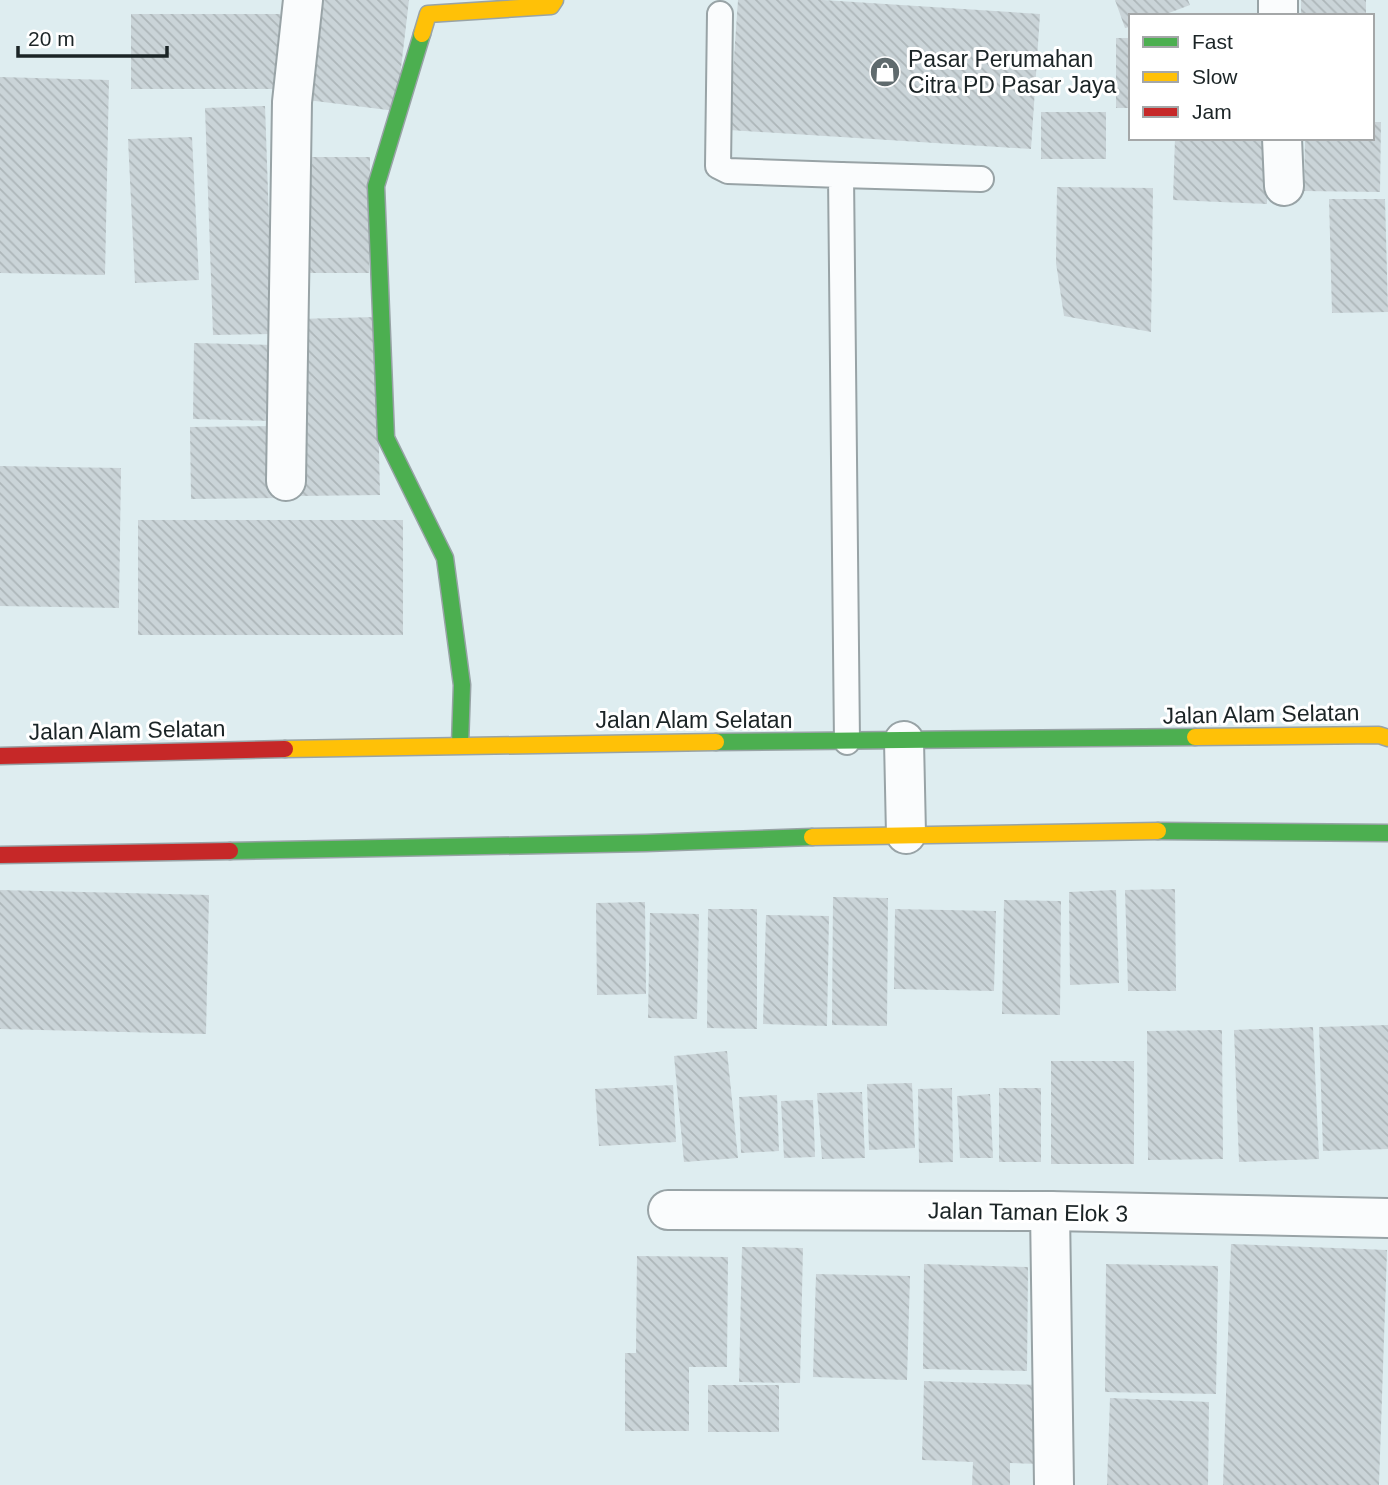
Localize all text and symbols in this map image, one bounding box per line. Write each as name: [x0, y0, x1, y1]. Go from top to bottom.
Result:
scale bar: [18, 14, 166, 58]
legend: [1129, 14, 1374, 140]
text: 20 m: [28, 27, 75, 50]
text: Fast: [1192, 30, 1233, 53]
place label: Pasar Perumahan Citra PD Pasar Jaya: [908, 46, 1117, 98]
shop icon: Pasar Perumahan Citra PD Pasar Jaya: [868, 55, 902, 89]
text: Slow: [1192, 65, 1238, 88]
text: Jam: [1192, 100, 1232, 123]
street label: Jalan Alam Selatan: [1162, 699, 1360, 729]
street label: Jalan Alam Selatan: [596, 707, 792, 733]
street label: Jalan Alam Selatan: [28, 715, 226, 745]
street label: Jalan Taman Elok 3: [928, 1197, 1128, 1227]

